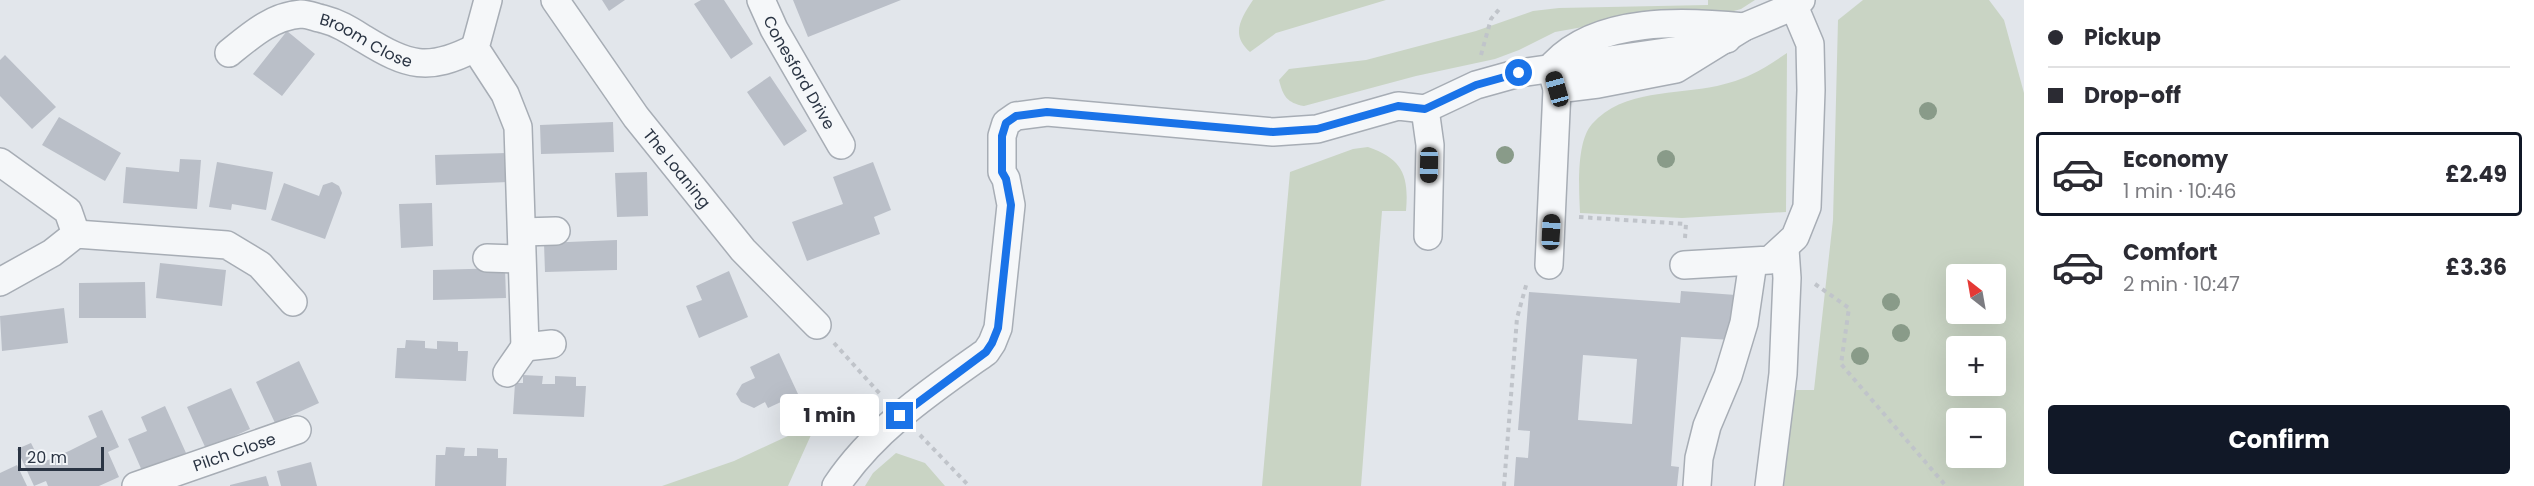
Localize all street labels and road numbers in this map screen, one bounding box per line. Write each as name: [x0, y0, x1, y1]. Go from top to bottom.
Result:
street label: Broom Close: [317, 7, 415, 73]
street label: Conesford Drive: [758, 12, 841, 134]
street label: The Loaning: [638, 123, 716, 213]
street label: Pilch Close: [190, 427, 279, 477]

